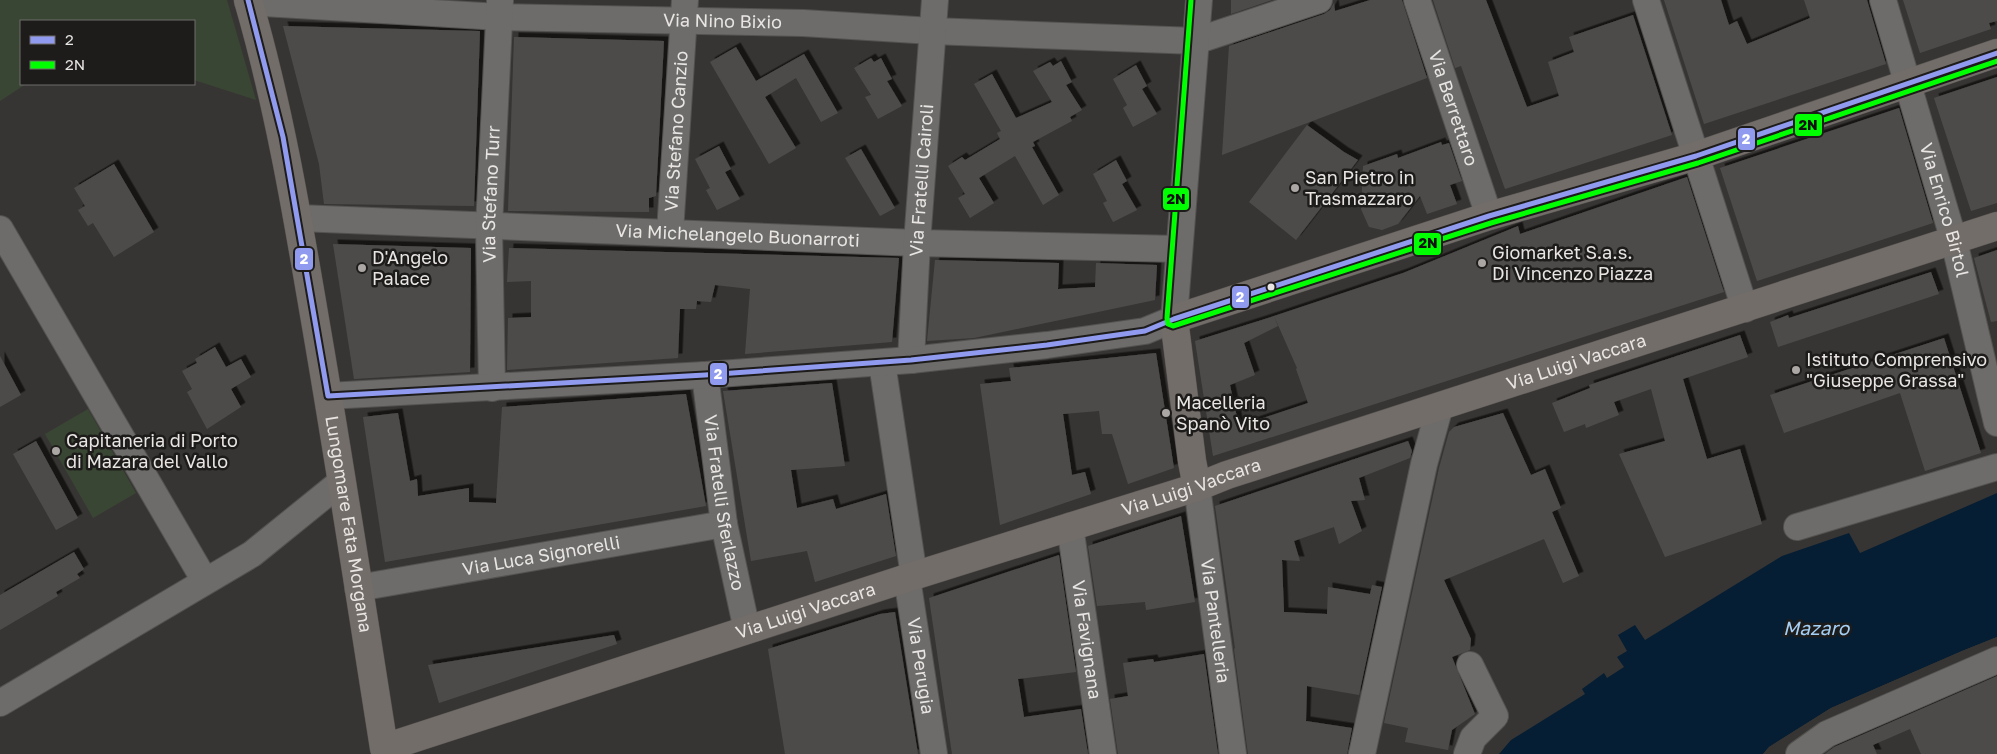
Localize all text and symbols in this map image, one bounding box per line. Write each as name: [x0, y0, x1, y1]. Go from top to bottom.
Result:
street label: Via Nino Bixio: [663, 8, 782, 33]
legend: [20, 20, 195, 85]
text: 2: [65, 30, 74, 48]
street label: Via Berrettaro: [1425, 47, 1483, 168]
street label: Via Stefano Canzio: [659, 50, 692, 212]
text: 2N: [65, 55, 85, 73]
street label: Via Fratelli Cairoli: [904, 103, 937, 257]
line badge: 2N: [1794, 113, 1823, 137]
text: 2N: [1798, 116, 1818, 133]
street label: Via Stefano Turr: [477, 125, 504, 263]
line badge: 2: [1737, 127, 1756, 151]
text: 2: [1742, 130, 1751, 147]
street label: Via Enrico Birtol: [1916, 140, 1974, 280]
place label: San Pietro in Trasmazzaro: [1305, 166, 1415, 209]
marker: San Pietro in Trasmazzaro: [1289, 182, 1301, 194]
line badge: 2N: [1162, 187, 1190, 211]
text: 2N: [1166, 190, 1186, 207]
street label: Via Michelangelo Buonarroti: [615, 219, 860, 251]
line badge: 2N: [1413, 232, 1442, 256]
text: 2N: [1418, 234, 1438, 251]
place label: Giomarket S.a.s. Di Vincenzo Piazza: [1492, 241, 1653, 284]
place label: D'Angelo Palace: [372, 246, 448, 289]
line badge: 2: [294, 247, 314, 271]
text: 2: [300, 250, 309, 267]
marker: Giomarket S.a.s. Di Vincenzo Piazza: [1476, 257, 1488, 269]
marker: D'Angelo Palace: [356, 262, 368, 274]
unlabelled marker: [1266, 282, 1276, 292]
line badge: 2: [1231, 285, 1250, 309]
text: 2: [1236, 288, 1245, 305]
street label: Via Luigi Vaccara: [1503, 328, 1649, 394]
place label: Istituto Comprensivo "Giuseppe Grassa": [1806, 348, 1987, 391]
line badge: 2: [709, 362, 728, 386]
marker: Istituto Comprensivo "Giuseppe Grassa": [1790, 364, 1802, 376]
text: 2: [714, 365, 723, 382]
place label: Macelleria Spanò Vito: [1176, 391, 1270, 434]
marker: Macelleria Spanò Vito: [1160, 407, 1172, 419]
street label: Via Fratelli Sferlazzo: [700, 413, 750, 592]
street label: Lungomare Fata Morgana: [321, 414, 378, 634]
place label: Capitaneria di Porto di Mazara del Vallo: [66, 429, 238, 472]
marker: Capitaneria di Porto di Mazara del Vallo: [50, 445, 62, 457]
street label: Via Luigi Vaccara: [1119, 453, 1263, 520]
street label: Via Luca Signorelli: [460, 530, 622, 580]
street label: Via Pantelleria: [1197, 557, 1235, 684]
street label: Via Luigi Vaccara: [733, 577, 878, 643]
street label: Via Favignana: [1068, 579, 1107, 701]
street label: Via Perugia: [903, 616, 940, 716]
water label: Mazaro: [1783, 616, 1851, 639]

